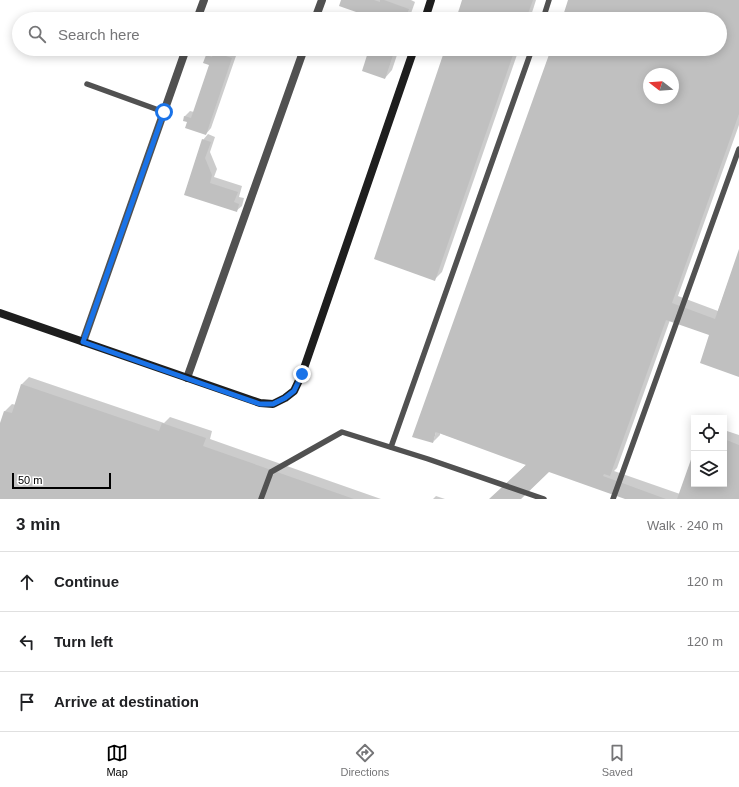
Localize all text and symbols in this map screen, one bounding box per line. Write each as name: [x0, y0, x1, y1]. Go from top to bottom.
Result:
search box: [12, 12, 727, 56]
icon: search: [26, 23, 48, 45]
text: Search here: [58, 26, 140, 43]
north arrow: [643, 68, 679, 104]
route start: [155, 103, 173, 121]
route end: [293, 365, 311, 383]
map controls: [691, 415, 727, 487]
button: locate: [691, 415, 727, 451]
button: layers: [691, 451, 727, 487]
scale bar: [12, 471, 111, 490]
text: 50 m: [18, 474, 42, 486]
text: 3 min: [16, 515, 60, 534]
text: Walk · 240 m: [647, 518, 723, 533]
icon: ahead: [16, 571, 38, 593]
text: Continue: [54, 573, 119, 590]
text: 120 m: [687, 574, 723, 589]
icon: left: [16, 631, 38, 653]
text: Turn left: [54, 633, 113, 650]
text: 120 m: [687, 634, 723, 649]
icon: arrive: [16, 691, 38, 713]
text: Arrive at destination: [54, 693, 199, 710]
tab: Map: [106, 742, 128, 778]
tab: Directions: [340, 742, 389, 778]
tab: Saved: [602, 742, 633, 778]

